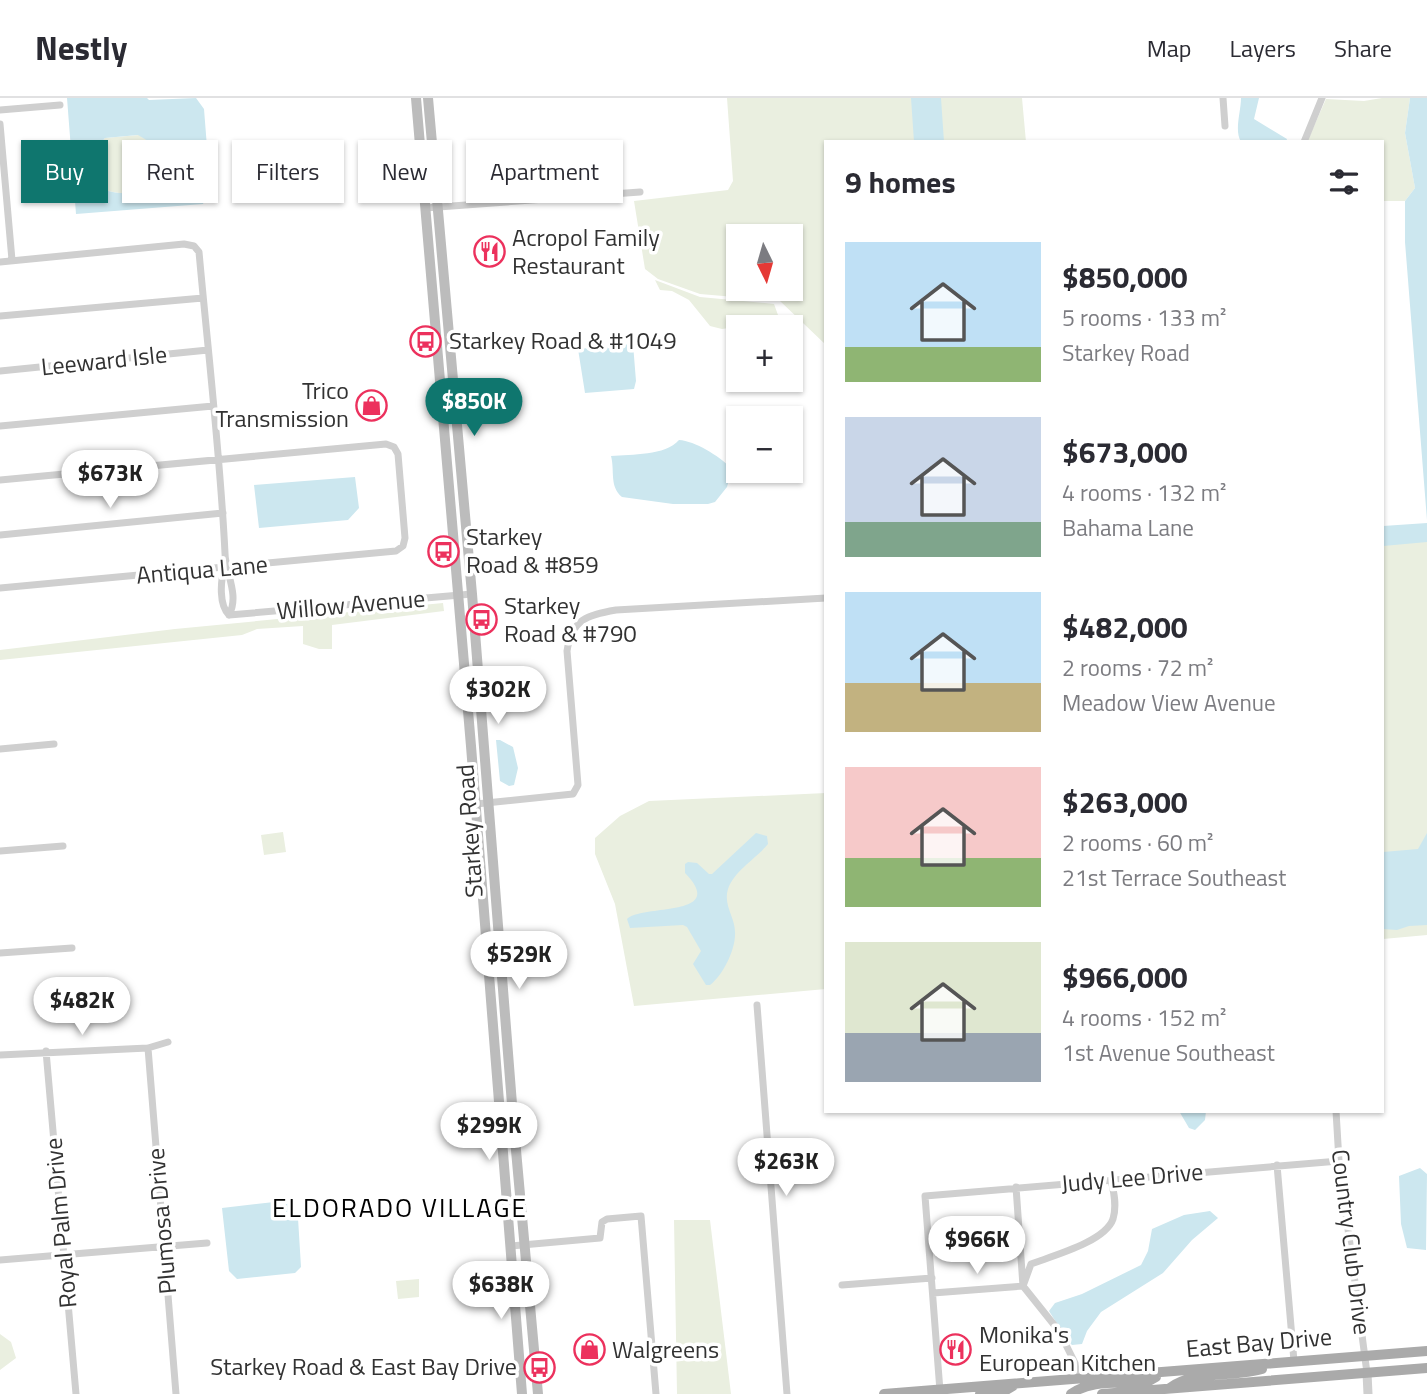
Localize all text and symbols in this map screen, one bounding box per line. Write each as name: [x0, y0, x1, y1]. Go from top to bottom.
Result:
text: Nestly: [35, 23, 128, 73]
text: Map: [1147, 30, 1192, 66]
text: Layers: [1230, 30, 1296, 66]
text: Share: [1334, 30, 1392, 66]
chip: Buy: [21, 140, 108, 203]
chip: Rent: [122, 140, 218, 203]
chip: Filters: [232, 140, 344, 203]
chip: New: [358, 140, 452, 203]
chip: Apartment: [466, 140, 623, 203]
text: 9 homes: [845, 159, 956, 205]
icon: filters: [1325, 163, 1363, 201]
place label: Acropol Family Restaurant: [512, 219, 660, 283]
north arrow: [726, 224, 803, 301]
map controls: [726, 224, 803, 483]
restaurant icon: Acropol Family Restaurant: [472, 235, 506, 269]
text: $850,000: [1062, 254, 1188, 300]
icon: home: [901, 270, 985, 354]
text: 5 rooms · 133 m²: [1062, 300, 1226, 335]
button: +: [726, 315, 803, 392]
place label: Starkey Road & #1049: [449, 322, 677, 358]
bus stop icon: Starkey Road & #1049: [409, 324, 443, 358]
street label: Leeward Isle: [39, 335, 169, 385]
text: Starkey Road: [1062, 335, 1190, 370]
place label: Trico Transmission: [216, 372, 349, 436]
pin: $850K: [425, 378, 523, 438]
text: $850K: [441, 383, 507, 418]
shop icon: Trico Transmission: [355, 388, 389, 422]
button: −: [726, 406, 803, 483]
text: $673,000: [1062, 429, 1188, 475]
icon: home: [901, 445, 985, 529]
pin: $673K: [61, 450, 159, 510]
text: $673K: [77, 455, 143, 490]
text: 4 rooms · 132 m²: [1062, 475, 1226, 510]
text: Bahama Lane: [1062, 510, 1194, 545]
place label: Starkey Road & #859: [466, 518, 599, 582]
bus stop icon: Starkey Road & #859: [426, 534, 460, 568]
street label: Antiqua Lane: [135, 545, 269, 593]
street label: Willow Avenue: [275, 580, 427, 628]
place label: Starkey Road & #790: [504, 587, 637, 651]
bus stop icon: Starkey Road & #790: [464, 603, 498, 637]
text: $482,000: [1062, 604, 1188, 650]
icon: home: [901, 620, 985, 704]
text: 2 rooms · 72 m²: [1062, 650, 1213, 685]
pin: $302K: [449, 666, 547, 726]
text: $302K: [465, 671, 531, 706]
text: Meadow View Avenue: [1062, 685, 1276, 720]
street label: Starkey Road: [446, 763, 492, 899]
text: $263,000: [1062, 779, 1188, 825]
icon: home: [901, 795, 985, 879]
text: 2 rooms · 60 m²: [1062, 825, 1213, 860]
text: 21st Terrace Southeast: [1062, 860, 1286, 895]
pin: $529K: [470, 932, 568, 991]
text: $529K: [486, 936, 552, 971]
text: $966,000: [1062, 954, 1188, 1000]
icon: home: [901, 970, 985, 1054]
pin: $482K: [33, 978, 131, 1037]
text: $482K: [49, 982, 115, 1017]
text: 4 rooms · 152 m²: [1062, 1000, 1226, 1035]
text: 1st Avenue Southeast: [1062, 1035, 1275, 1070]
pin: $299K: [440, 1102, 538, 1162]
text: $299K: [456, 1107, 522, 1142]
street label: Royal Palm Drive: [35, 1136, 85, 1310]
pin: $263K: [737, 1138, 835, 1198]
text: $263K: [753, 1143, 819, 1178]
street label: Plumosa Drive: [137, 1147, 185, 1295]
street label: Country Club Drive: [1323, 1147, 1381, 1337]
street label: Judy Lee Drive: [1059, 1153, 1205, 1201]
district label: ELDORADO VILLAGE: [272, 1188, 528, 1227]
pin: $966K: [928, 1216, 1026, 1276]
text: $966K: [944, 1221, 1010, 1256]
pin: $638K: [452, 1262, 550, 1321]
text: $638K: [468, 1266, 534, 1301]
place label: Monika's European Kitchen: [979, 1316, 1156, 1380]
street label: East Bay Drive: [1185, 1318, 1333, 1366]
place label: Walgreens: [612, 1331, 719, 1367]
restaurant icon: Monika's European Kitchen: [939, 1332, 973, 1366]
shop icon: Walgreens: [572, 1333, 606, 1367]
place label: Starkey Road & East Bay Drive: [210, 1348, 517, 1384]
bus stop icon: Starkey Road & East Bay Drive: [523, 1350, 557, 1384]

